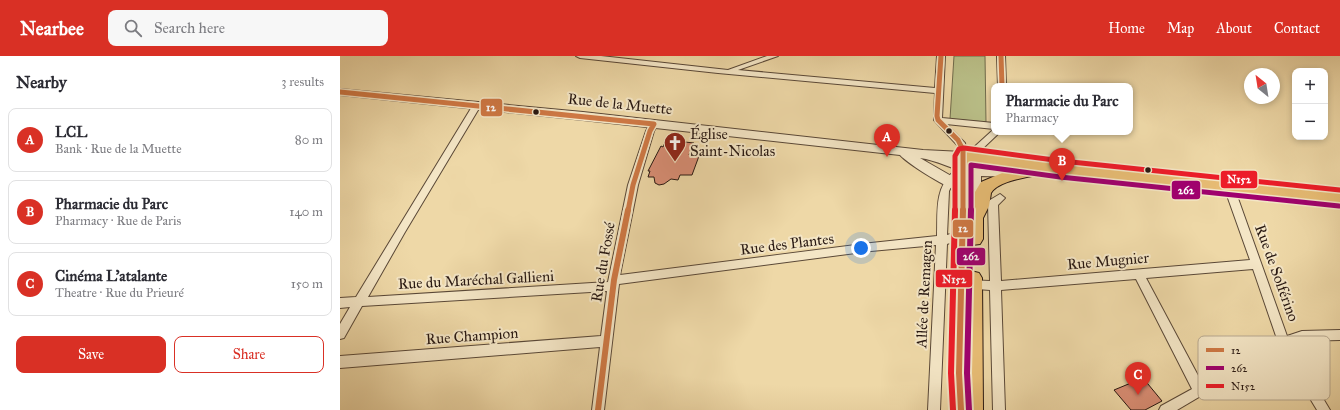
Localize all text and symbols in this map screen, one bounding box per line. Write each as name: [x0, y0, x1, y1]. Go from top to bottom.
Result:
search box: [108, 10, 388, 46]
text: Nearbee: [20, 17, 84, 40]
icon: search: [122, 17, 144, 39]
text: Search here: [154, 19, 225, 37]
text: Home: [1108, 20, 1145, 37]
text: Map: [1167, 20, 1194, 37]
text: About: [1216, 20, 1252, 37]
text: Contact: [1274, 20, 1320, 37]
north arrow: [1244, 68, 1280, 104]
map controls: [1292, 68, 1328, 140]
button: +: [1292, 68, 1328, 104]
text: Nearby: [16, 72, 67, 93]
text: 3 results: [281, 74, 324, 90]
popup: [991, 83, 1133, 135]
street label: Rue de la Muette: [567, 90, 673, 118]
text: Pharmacie du Parc: [1006, 92, 1118, 110]
line badge: 12: [480, 98, 503, 117]
text: 12: [486, 101, 496, 114]
button: −: [1292, 104, 1328, 140]
unlabelled marker: [531, 107, 541, 117]
text: Pharmacy: [1006, 110, 1059, 126]
text: LCL: [55, 123, 87, 141]
place label: Église Saint-Nicolas: [690, 124, 775, 160]
pin: A: [874, 124, 900, 157]
unlabelled marker: [944, 126, 954, 136]
church icon: Église Saint-Nicolas: [662, 130, 688, 163]
text: A: [26, 132, 34, 148]
text: 80 m: [295, 132, 323, 148]
text: Bank · Rue de la Muette: [55, 141, 182, 157]
pin: B: [1049, 148, 1075, 181]
unlabelled marker: [1143, 165, 1153, 175]
line badge: N152: [1220, 170, 1258, 189]
text: N152: [1227, 173, 1252, 186]
line badge: 262: [1171, 180, 1201, 200]
text: 262: [1178, 184, 1195, 197]
text: Pharmacie du Parc: [55, 195, 168, 213]
text: B: [26, 204, 34, 220]
text: 140 m: [289, 204, 323, 220]
text: Pharmacy · Rue de Paris: [55, 213, 181, 229]
line badge: 12: [952, 219, 974, 238]
street label: Rue du Fossé: [587, 220, 619, 303]
text: 12: [958, 222, 968, 235]
street label: Rue de Solférino: [1251, 222, 1303, 324]
street label: Rue des Plantes: [739, 229, 835, 259]
your location: [851, 238, 871, 258]
street label: Allée de Remagen: [912, 240, 936, 349]
line badge: 262: [956, 247, 986, 266]
street label: Rue Mugnier: [1066, 248, 1150, 274]
text: 262: [963, 250, 980, 263]
text: Cinéma L'atalante: [55, 267, 167, 285]
street label: Rue du Maréchal Gallieni: [397, 267, 555, 293]
line badge: N152: [935, 269, 973, 288]
text: N152: [942, 273, 967, 286]
text: C: [26, 276, 34, 292]
text: 150 m: [291, 276, 323, 292]
text: Theatre · Rue du Prieuré: [55, 285, 184, 301]
street label: Rue Champion: [425, 324, 519, 348]
button: Save: [16, 336, 166, 373]
button: Share: [174, 336, 324, 373]
legend: [1198, 336, 1330, 400]
text: 12: [1231, 344, 1241, 357]
pin: C: [1125, 362, 1151, 395]
text: 262: [1231, 362, 1248, 375]
text: N152: [1231, 380, 1256, 393]

